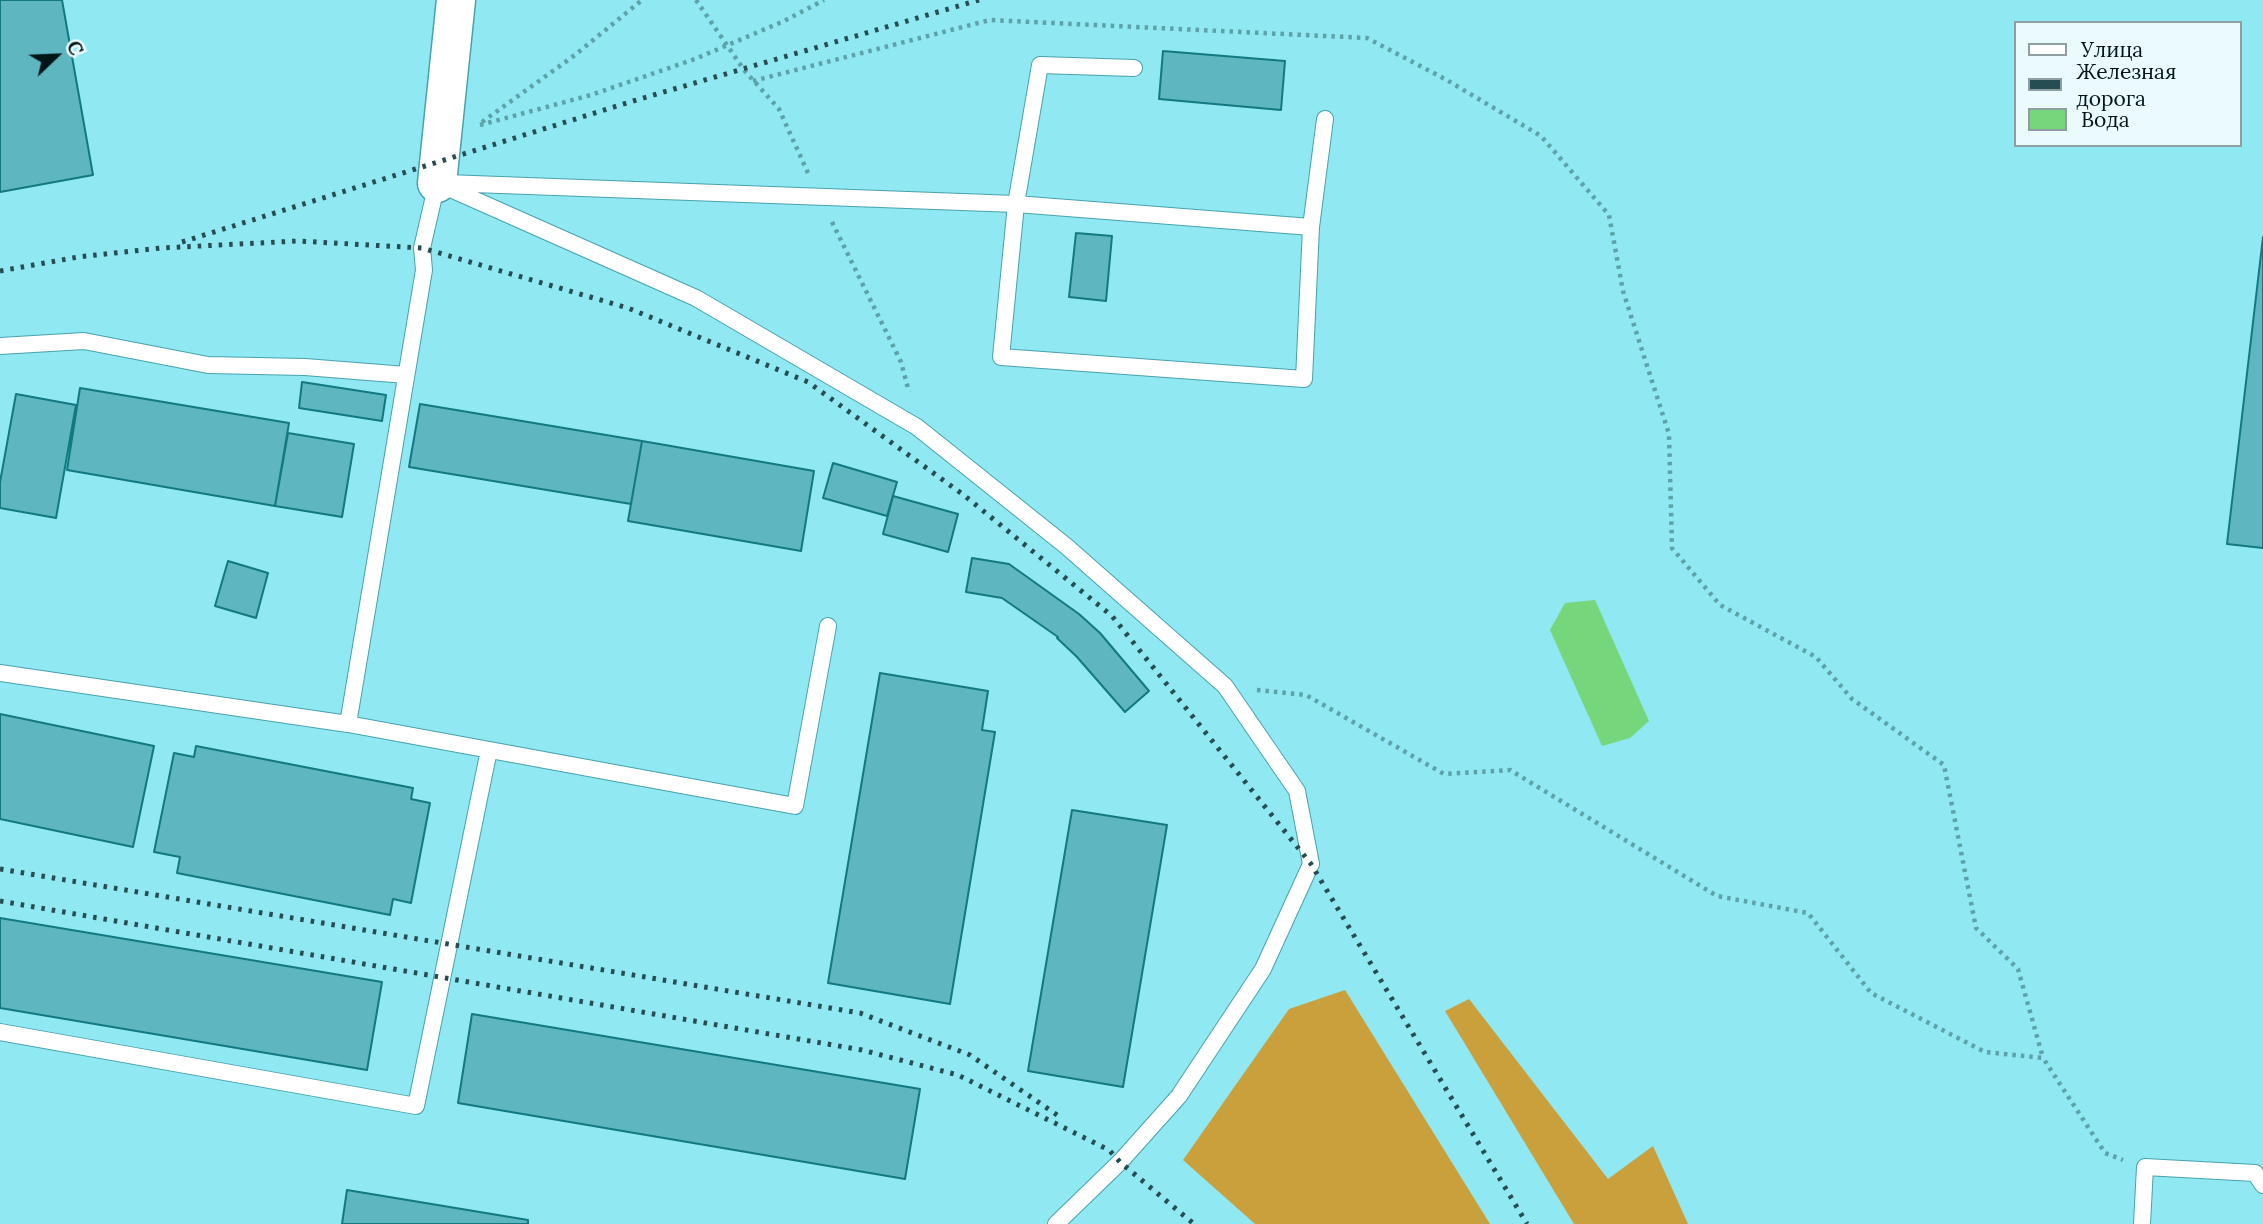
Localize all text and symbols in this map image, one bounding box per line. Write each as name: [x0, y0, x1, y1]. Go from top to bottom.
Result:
north arrow: [21, 21, 91, 91]
legend: [2014, 21, 2242, 147]
text: Улица: [2081, 36, 2143, 63]
text: С: [62, 37, 89, 58]
text: Железная дорога: [2076, 58, 2176, 112]
text: Вода: [2081, 106, 2130, 133]

